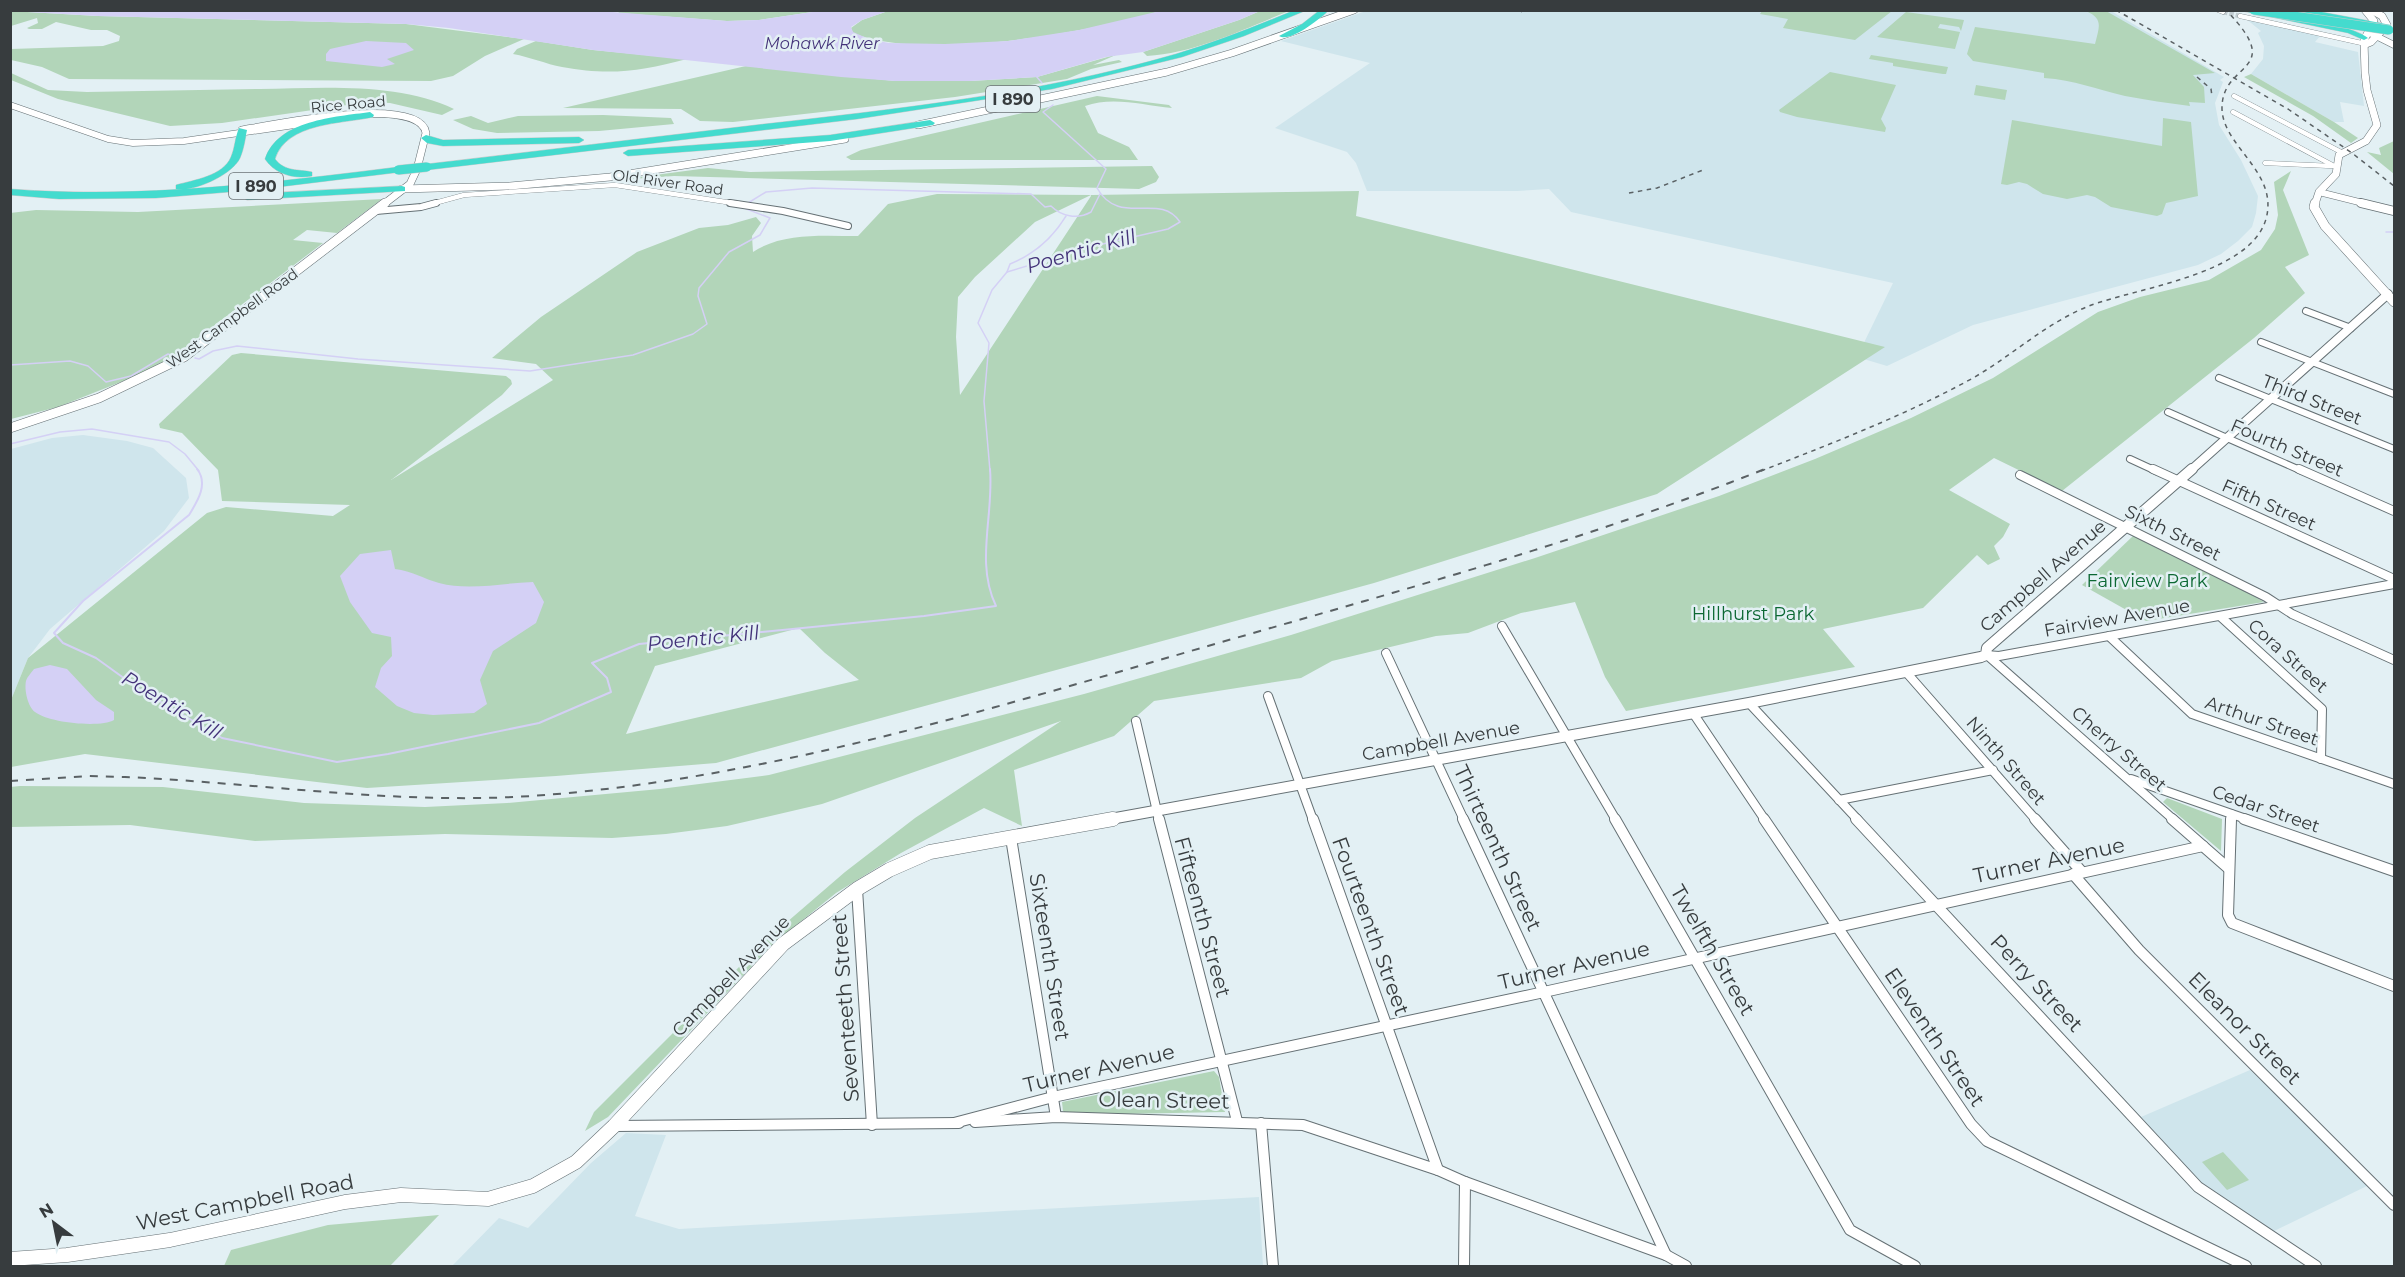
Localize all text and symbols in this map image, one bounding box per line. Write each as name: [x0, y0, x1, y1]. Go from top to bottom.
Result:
water label: Mohawk River: [764, 34, 880, 53]
road number: I 890: [986, 86, 1040, 112]
street label: Rice Road: [310, 91, 386, 117]
street label: Old River Road: [611, 165, 725, 199]
road number: I 890: [229, 173, 283, 199]
water label: Poentic Kill: [1024, 224, 1139, 278]
street label: West Campbell Road: [162, 264, 302, 372]
street label: Third Street: [2259, 370, 2365, 430]
street label: Fourth Street: [2227, 414, 2347, 482]
street label: Fifth Street: [2218, 474, 2320, 536]
street label: Sixth Street: [2121, 500, 2225, 566]
street label: Campbell Avenue: [1975, 515, 2111, 637]
park label: Fairview Park: [2087, 570, 2208, 592]
street label: Fairview Avenue: [2042, 594, 2192, 642]
park label: Hillhurst Park: [1692, 603, 1814, 625]
street label: Cora Street: [2244, 614, 2332, 698]
water label: Poentic Kill: [646, 620, 761, 656]
water label: Poentic Kill: [118, 666, 227, 745]
street label: Arthur Street: [2202, 691, 2322, 751]
street label: Cherry Street: [2067, 702, 2171, 796]
street label: Ninth Street: [1962, 712, 2050, 810]
street label: Campbell Avenue: [1360, 716, 1522, 766]
street label: Thirteenth Street: [1449, 761, 1547, 935]
street label: Cedar Street: [2209, 780, 2323, 838]
street label: Turner Avenue: [1971, 832, 2127, 888]
street label: Fourteenth Street: [1327, 833, 1415, 1019]
street label: Fifteenth Street: [1170, 834, 1236, 1000]
street label: Sixteenth Street: [1024, 871, 1076, 1043]
street label: Twelfth Street: [1666, 880, 1760, 1020]
street label: Campbell Avenue: [668, 911, 795, 1041]
street label: Seventeeth Street: [826, 913, 864, 1103]
street label: Perry Street: [1985, 929, 2089, 1037]
street label: Turner Avenue: [1496, 935, 1652, 995]
street label: Eleventh Street: [1879, 963, 1991, 1111]
street label: Eleanor Street: [2183, 966, 2307, 1090]
street label: Turner Avenue: [1021, 1038, 1177, 1098]
street label: Olean Street: [1098, 1086, 1230, 1114]
street label: West Campbell Road: [134, 1169, 356, 1235]
north arrow: [24, 1193, 84, 1253]
text: N: [36, 1199, 57, 1222]

